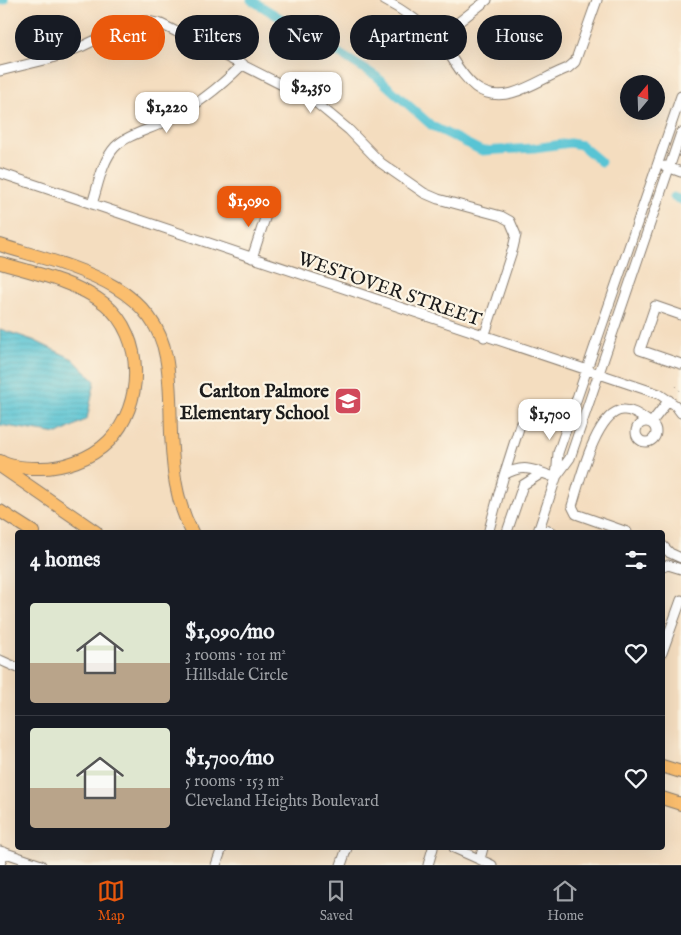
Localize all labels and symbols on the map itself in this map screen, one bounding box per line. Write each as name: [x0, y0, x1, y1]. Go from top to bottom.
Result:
pin: $2,350: [270, 72, 352, 114]
north arrow: [620, 75, 665, 120]
pin: $1,220: [126, 92, 208, 134]
pin: $1,090: [208, 186, 290, 228]
street label: WESTOVER STREET: [294, 247, 484, 333]
place label: Carlton Palmore Elementary School: [180, 380, 330, 426]
school or university icon: Carlton Palmore Elementary School: [333, 386, 363, 416]
pin: $1,700: [509, 398, 591, 441]

